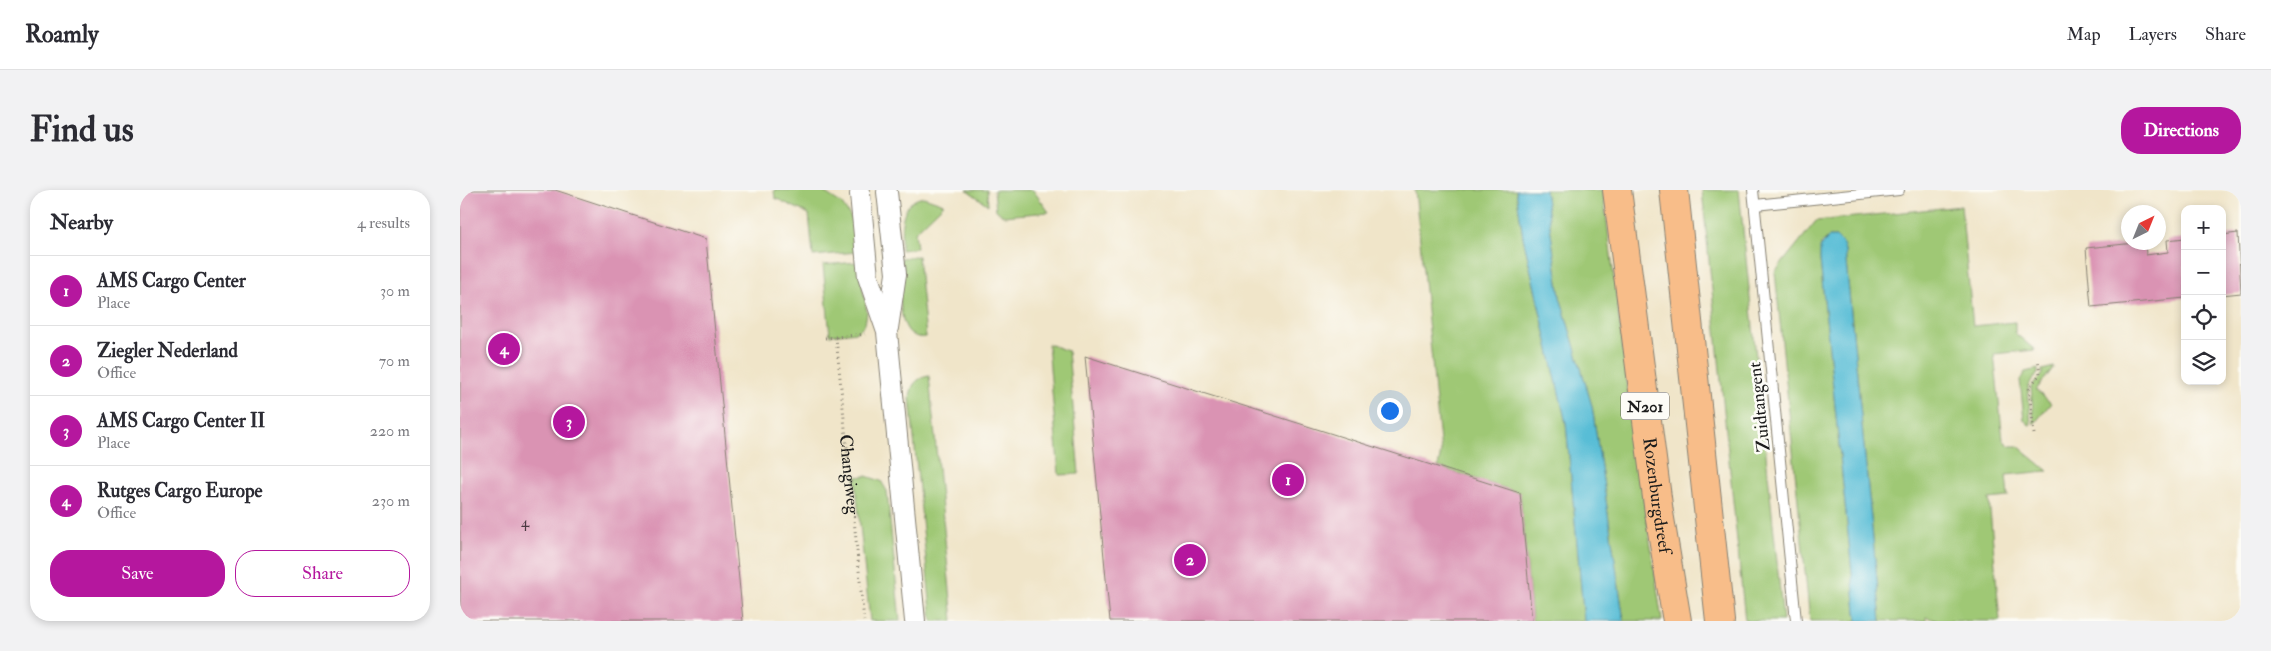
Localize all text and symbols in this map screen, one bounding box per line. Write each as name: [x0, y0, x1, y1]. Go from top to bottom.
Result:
text: Roamly: [25, 19, 99, 50]
text: Map: [2067, 23, 2101, 46]
text: Layers: [2129, 23, 2177, 46]
text: Share: [2205, 23, 2246, 46]
button: Directions: [2121, 107, 2241, 154]
text: Find us: [30, 108, 134, 152]
north arrow: [2121, 205, 2166, 250]
map controls: [2181, 205, 2226, 385]
button: +: [2181, 205, 2226, 250]
text: Nearby: [50, 209, 113, 236]
text: 4 results: [357, 213, 410, 233]
button: −: [2181, 250, 2226, 295]
text: AMS Cargo Center: [97, 269, 246, 293]
text: 1: [63, 281, 69, 301]
text: 30 m: [380, 281, 410, 301]
text: Place: [97, 293, 130, 313]
button: locate: [2181, 295, 2226, 340]
pin: 4: [488, 330, 520, 368]
text: Ziegler Nederland: [97, 339, 238, 363]
button: layers: [2181, 340, 2226, 385]
text: 2: [62, 351, 70, 371]
text: 70 m: [379, 351, 410, 371]
street label: Zuidtangent: [1743, 361, 1776, 453]
text: Office: [97, 363, 136, 383]
road number: N201: [1621, 392, 1669, 420]
your location: [1377, 398, 1403, 424]
pin: 3: [553, 403, 585, 441]
text: AMS Cargo Center II: [97, 409, 265, 433]
text: 3: [63, 421, 69, 441]
text: 220 m: [370, 421, 410, 441]
text: Place: [97, 433, 130, 453]
street label: Changiweg: [834, 433, 865, 517]
street label: Rozenburgdreef: [1637, 436, 1677, 558]
pin: 1: [1272, 461, 1304, 499]
text: Rutges Cargo Europe: [97, 479, 263, 503]
text: 4: [62, 491, 70, 511]
text: 230 m: [372, 491, 410, 511]
text: Office: [97, 503, 136, 523]
house number: 4: [521, 513, 530, 532]
pin: 2: [1174, 541, 1206, 579]
button: Save: [50, 550, 225, 597]
button: Share: [235, 550, 410, 597]

